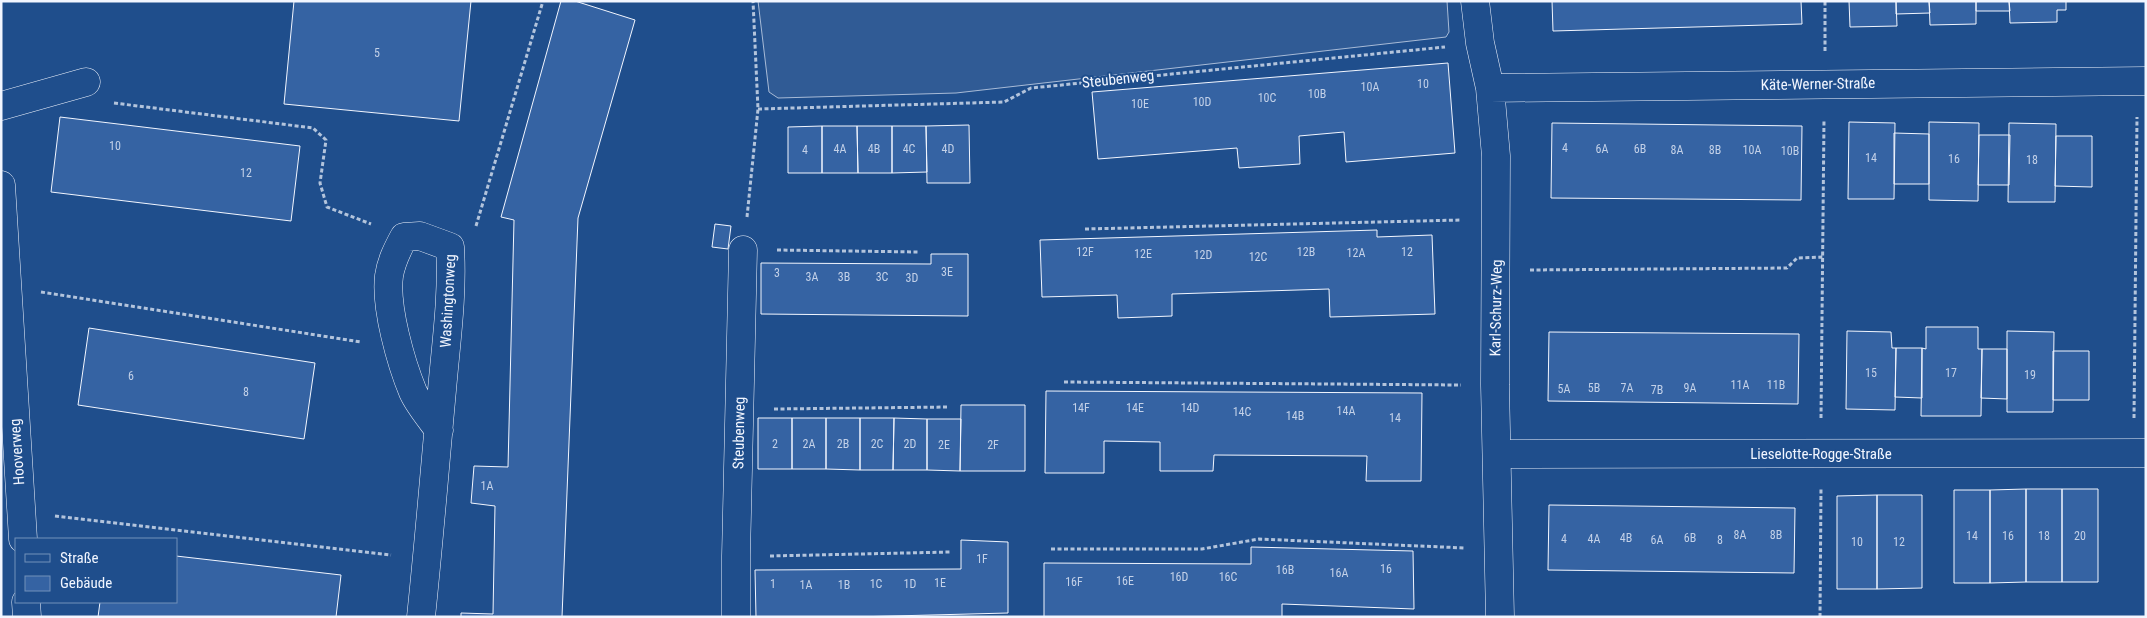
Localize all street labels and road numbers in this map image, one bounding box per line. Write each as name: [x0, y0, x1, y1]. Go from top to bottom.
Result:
street label: Steubenweg: [1081, 66, 1155, 92]
street label: Käte-Werner-Straße: [1761, 74, 1875, 94]
street label: Washingtonweg: [437, 254, 459, 348]
street label: Karl-Schurz-Weg: [1486, 259, 1506, 357]
street label: Steubenweg: [729, 397, 749, 469]
street label: Hooverweg: [6, 418, 28, 486]
street label: Lieselotte-Rogge-Straße: [1750, 445, 1892, 463]

